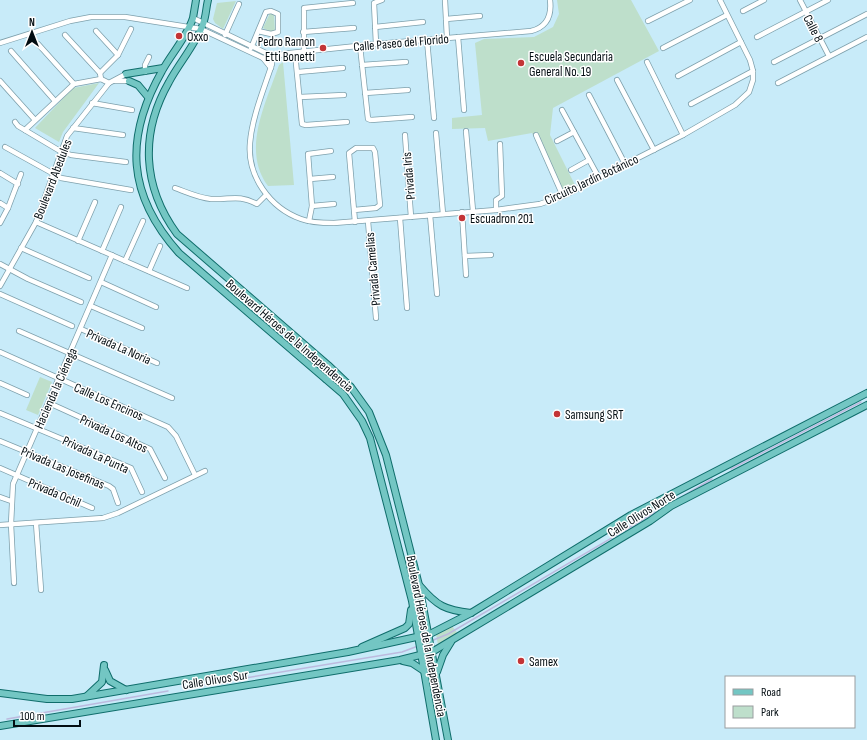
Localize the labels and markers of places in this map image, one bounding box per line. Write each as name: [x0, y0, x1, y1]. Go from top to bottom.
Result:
place label: Oxxo: [187, 29, 208, 45]
marker: Oxxo: [174, 31, 184, 41]
place label: Pedro Ramon Etti Bonetti: [258, 34, 315, 65]
marker: Pedro Ramon Etti Bonetti: [318, 43, 328, 53]
place label: Escuela Secundaria General No. 19: [529, 49, 613, 80]
marker: Escuela Secundaria General No. 19: [516, 58, 526, 68]
place label: Escuadron 201: [470, 211, 534, 227]
marker: Escuadron 201: [457, 213, 467, 223]
place label: Samsung SRT: [565, 407, 624, 423]
marker: Samsung SRT: [552, 409, 562, 419]
place label: Samex: [529, 654, 558, 670]
marker: Samex: [516, 656, 526, 666]

